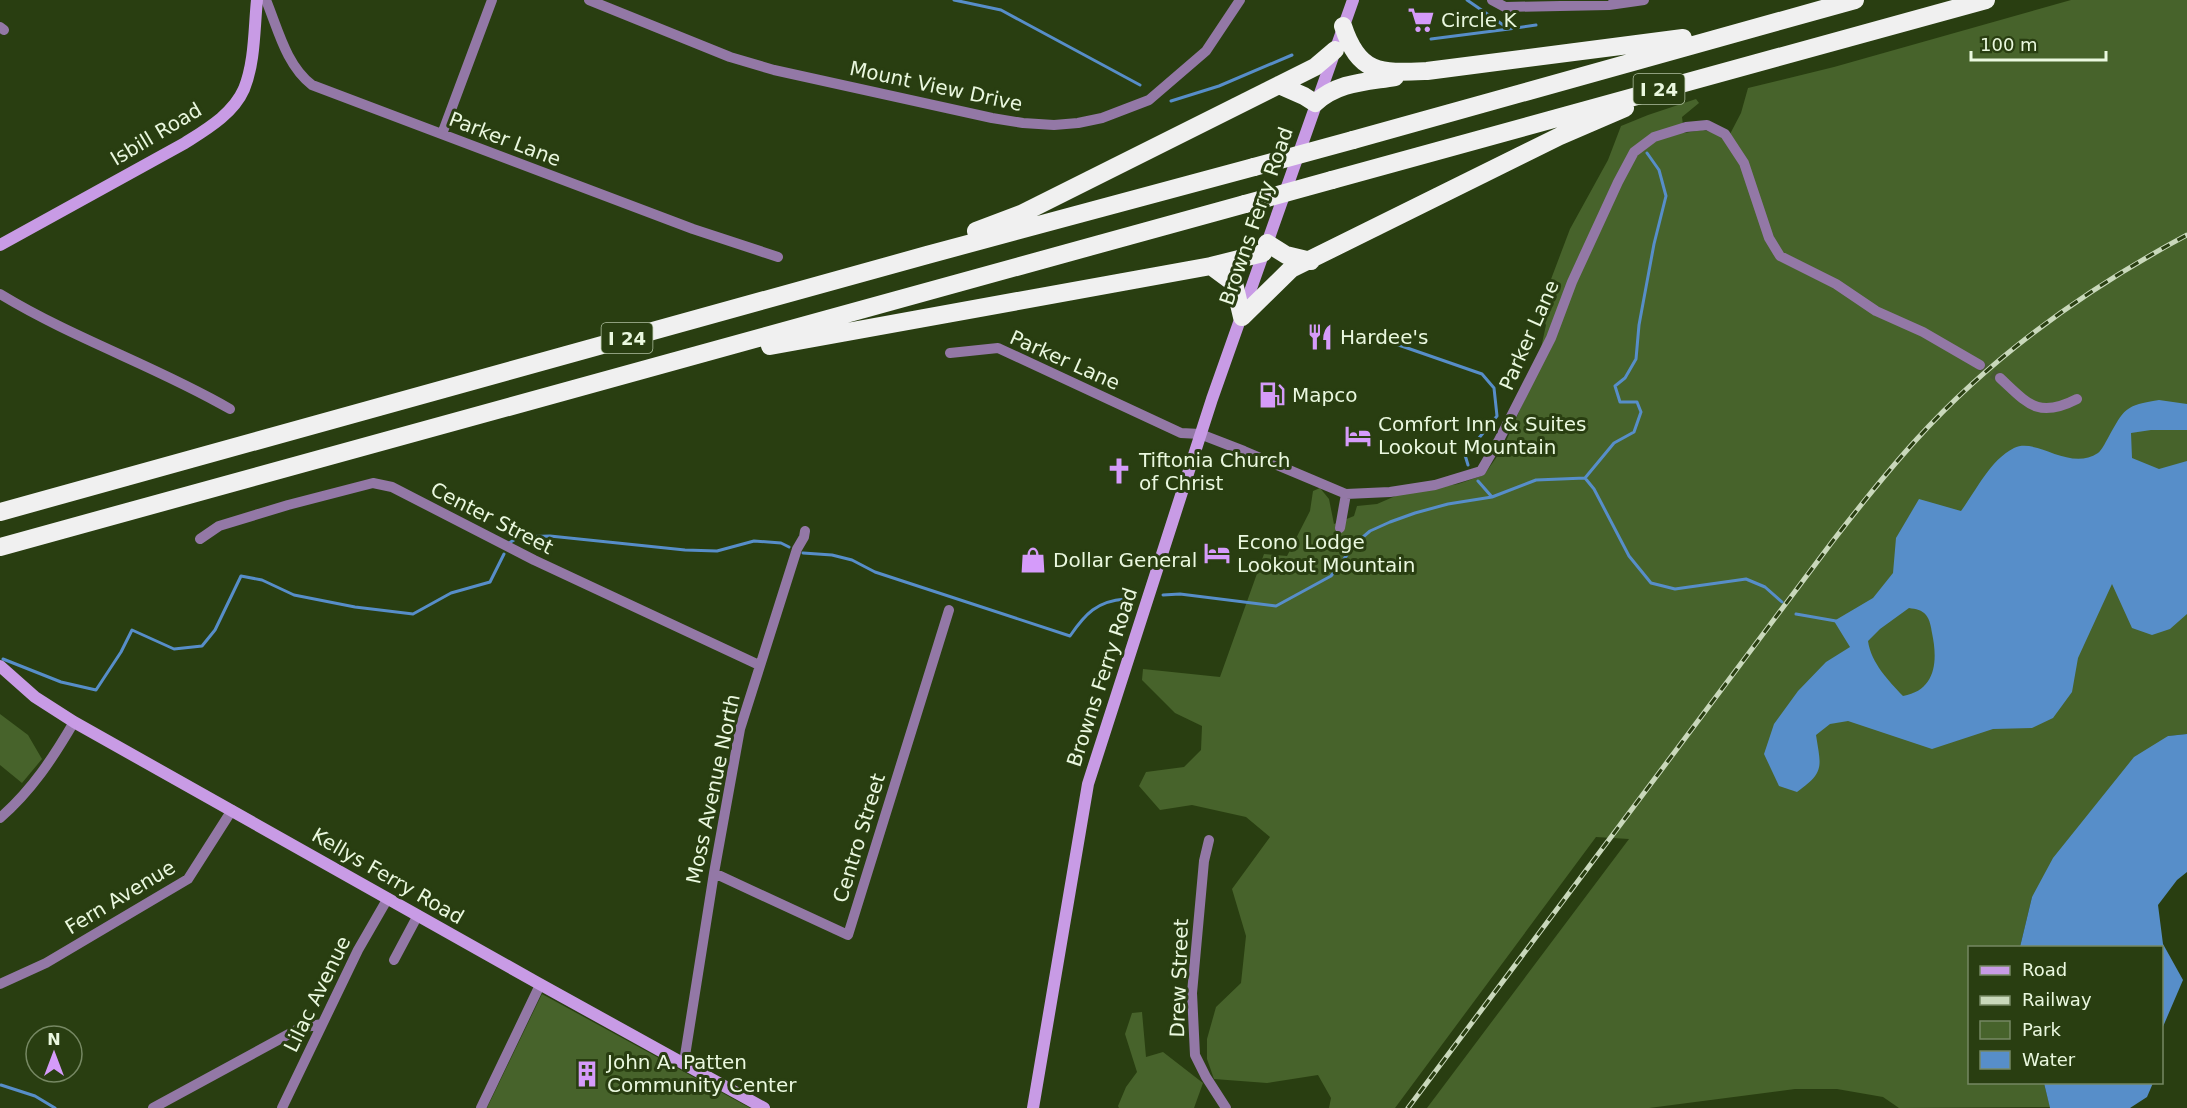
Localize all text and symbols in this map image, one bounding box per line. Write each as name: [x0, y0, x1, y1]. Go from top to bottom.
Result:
supermarket icon: Circle K: [1406, 5, 1436, 35]
place label: Circle K: [1441, 8, 1518, 32]
scale bar: [1971, 24, 2106, 62]
text: 100 m: [1980, 34, 2038, 55]
street label: Mount View Drive: [847, 56, 1025, 116]
road number: I 24: [1634, 74, 1684, 104]
street label: Isbill Road: [106, 97, 206, 171]
street label: Parker Lane: [446, 107, 564, 171]
street label: Browns Ferry Road: [1214, 124, 1298, 308]
street label: Parker Lane: [1494, 276, 1564, 394]
restaurant icon: Hardee's: [1305, 322, 1335, 352]
road number: I 24: [602, 323, 652, 353]
street label: Parker Lane: [1006, 325, 1124, 395]
place label: Hardee's: [1340, 325, 1428, 349]
fuel station icon: Mapco: [1257, 380, 1287, 410]
place label: Mapco: [1292, 383, 1357, 407]
place label: Comfort Inn & Suites Lookout Mountain: [1378, 412, 1586, 459]
hotel icon: Comfort Inn & Suites Lookout Mountain: [1343, 421, 1373, 451]
place label: Tiftonia Church of Christ: [1138, 448, 1291, 495]
church icon: Tiftonia Church of Christ: [1104, 456, 1134, 486]
street label: Center Street: [427, 477, 557, 559]
place label: Econo Lodge Lookout Mountain: [1237, 530, 1415, 577]
hotel icon: Econo Lodge Lookout Mountain: [1202, 538, 1232, 568]
shop icon: Dollar General: [1018, 545, 1048, 575]
place label: Dollar General: [1053, 548, 1197, 572]
street label: Browns Ferry Road: [1062, 584, 1142, 770]
street label: Moss Avenue North: [681, 692, 745, 886]
street label: Centro Street: [828, 770, 890, 906]
street label: Kellys Ferry Road: [308, 823, 468, 929]
street label: Fern Avenue: [61, 855, 179, 939]
street label: Drew Street: [1165, 918, 1193, 1038]
street label: Lilac Avenue: [279, 932, 355, 1056]
legend: [1968, 946, 2163, 1084]
text: Road: [2022, 959, 2067, 980]
text: Railway: [2022, 989, 2092, 1010]
text: Park: [2022, 1019, 2061, 1040]
north arrow: [24, 1024, 84, 1084]
text: N: [47, 1030, 61, 1049]
text: Water: [2022, 1049, 2076, 1070]
place label: John A. Patten Community Center: [605, 1050, 797, 1097]
building icon: John A. Patten Community Center: [572, 1059, 602, 1089]

